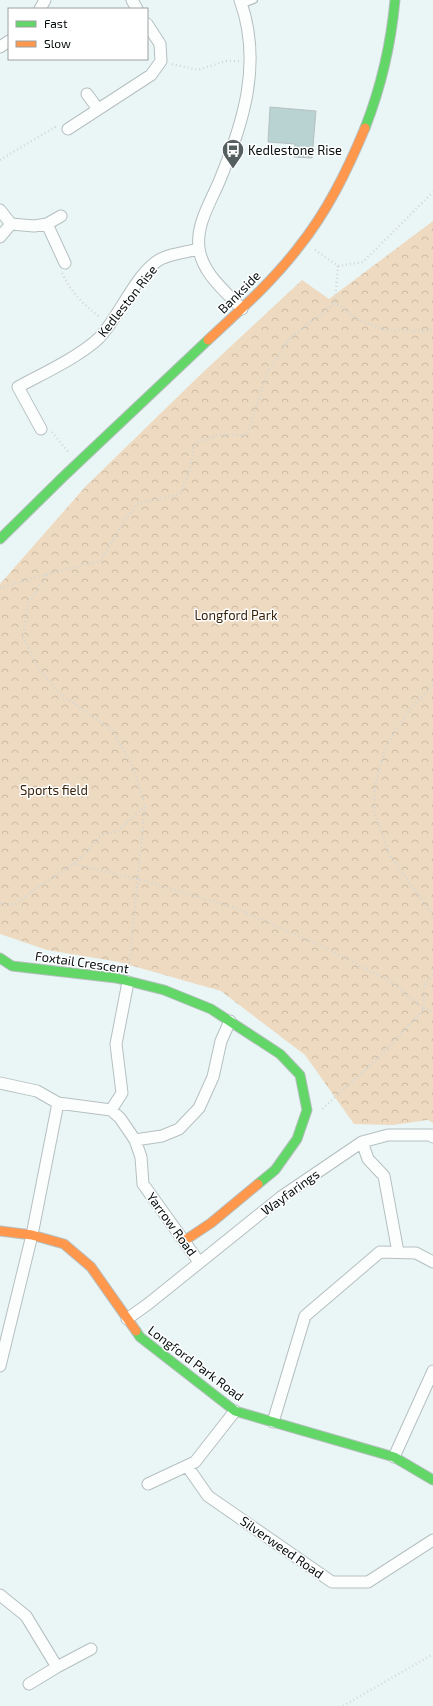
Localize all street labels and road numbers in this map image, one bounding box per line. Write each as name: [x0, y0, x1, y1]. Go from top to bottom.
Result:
street label: Kedleston Rise: [94, 262, 160, 340]
street label: Bankside: [214, 267, 264, 317]
street label: Foxtail Crescent: [34, 948, 130, 976]
street label: Wayfarings: [258, 1166, 322, 1218]
street label: Yarrow Road: [144, 1189, 200, 1259]
street label: Longford Park Road: [145, 1322, 247, 1404]
street label: Silverweed Road: [237, 1512, 327, 1582]

